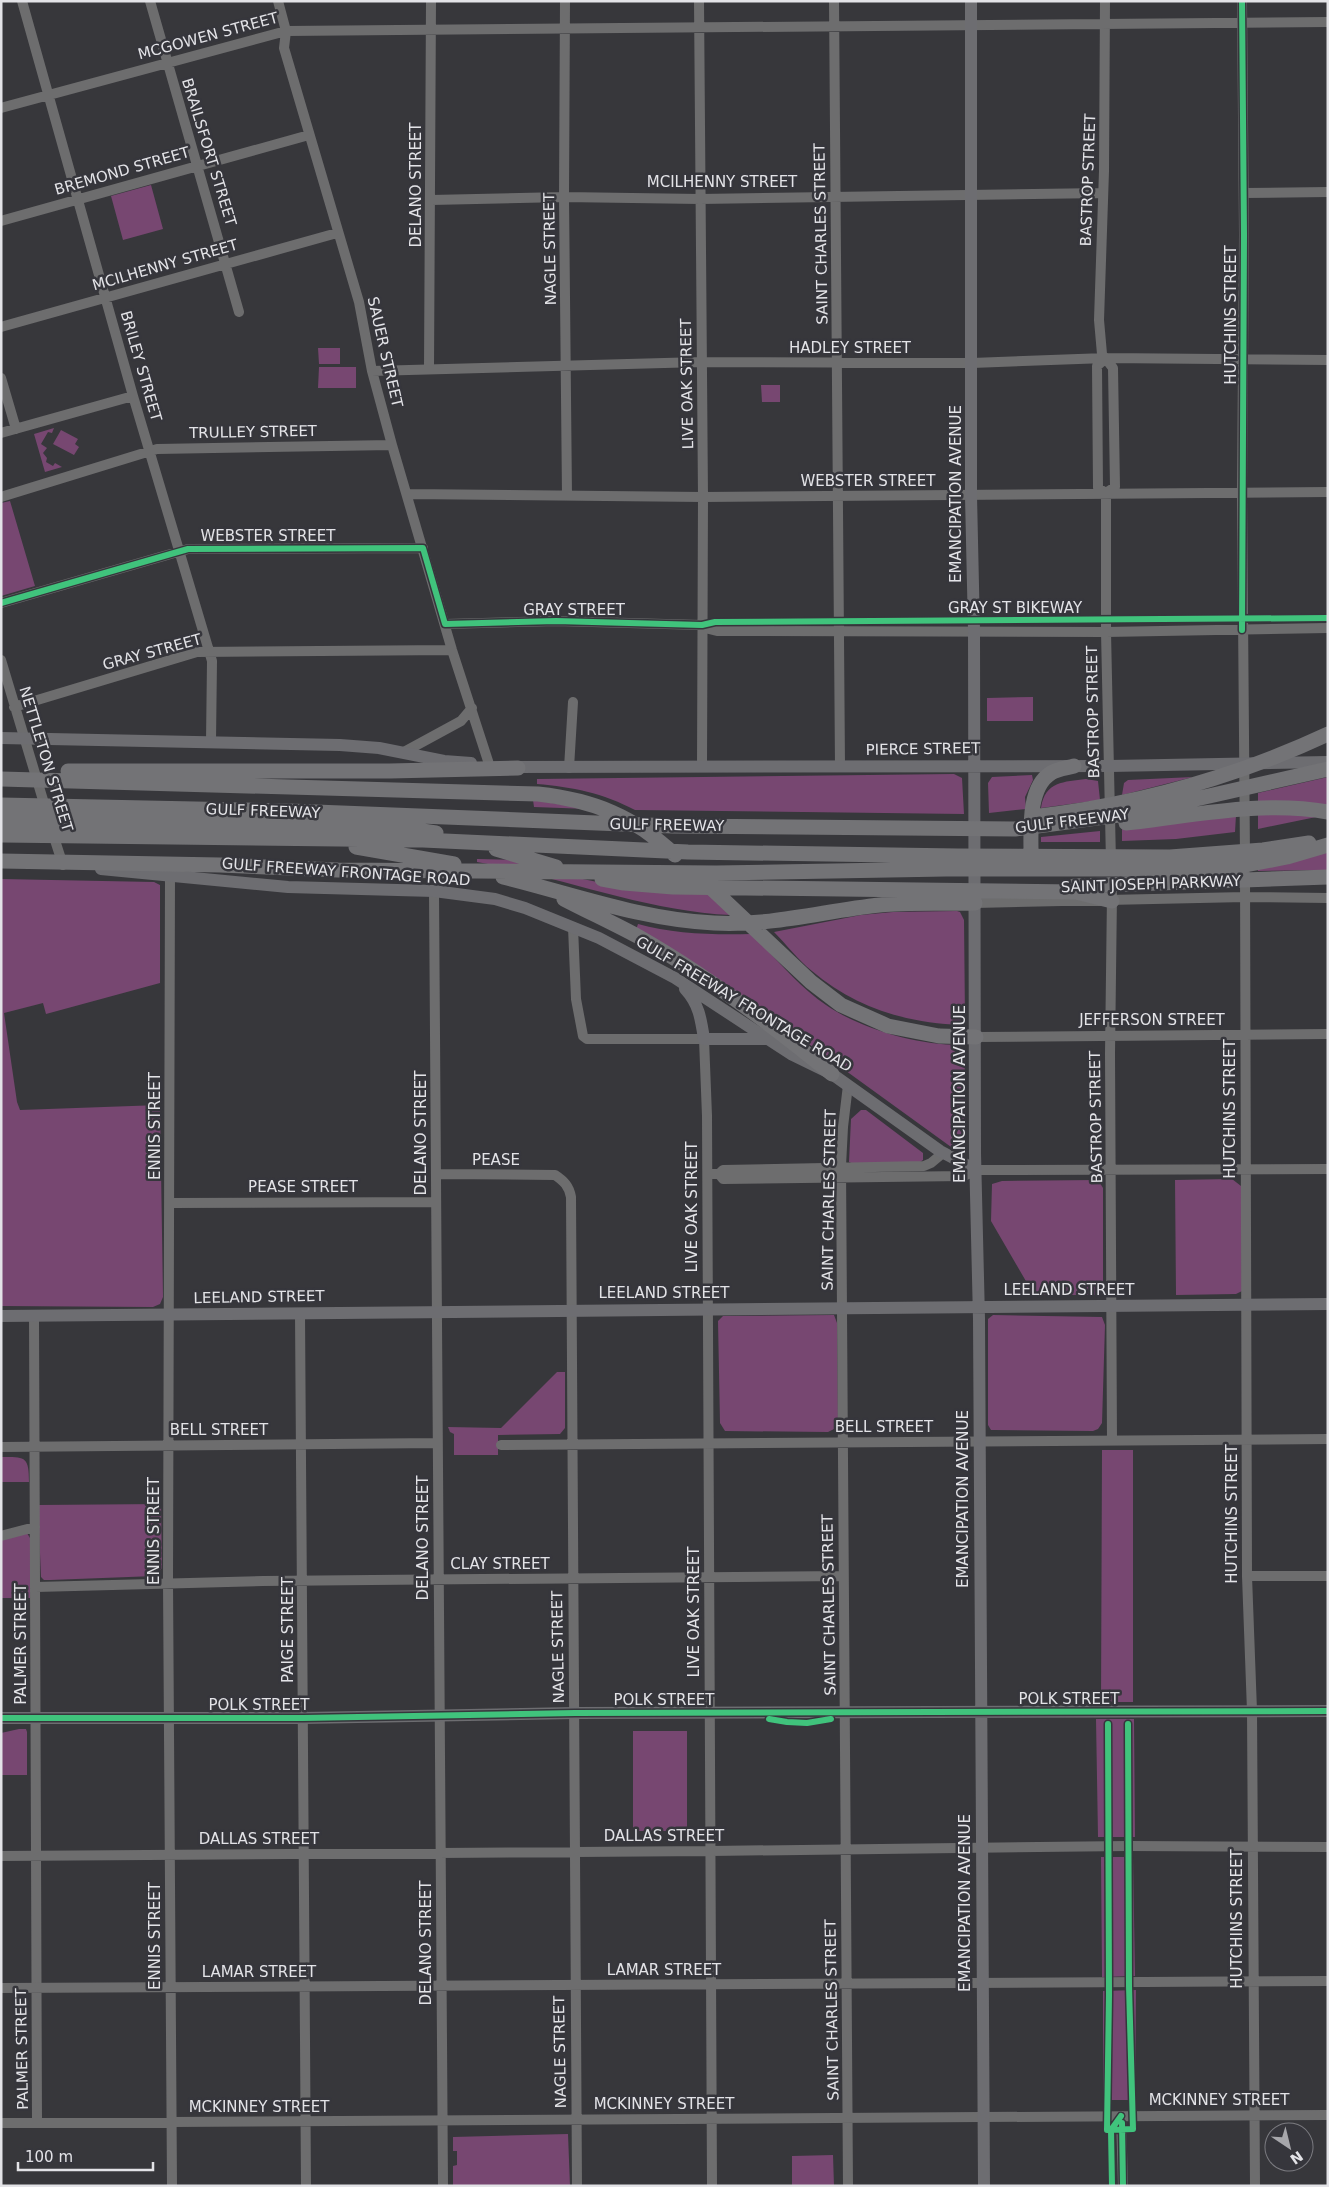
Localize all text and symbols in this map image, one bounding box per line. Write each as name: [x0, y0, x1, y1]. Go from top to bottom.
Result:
street label: MCGOWEN STREET: [136, 8, 281, 63]
street label: BRAILSFORT STREET: [178, 76, 240, 229]
street label: BASTROP STREET: [1077, 113, 1099, 247]
street label: DELANO STREET: [407, 122, 425, 248]
street label: SAINT CHARLES STREET: [810, 142, 832, 325]
street label: BREMOND STREET: [52, 143, 192, 199]
street label: MCILHENNY STREET: [647, 173, 798, 191]
street label: NAGLE STREET: [540, 192, 560, 305]
street label: MCILHENNY STREET: [90, 235, 241, 294]
street label: HUTCHINS STREET: [1222, 244, 1240, 385]
street label: SAUER STREET: [364, 295, 407, 410]
street label: BRILEY STREET: [117, 309, 166, 424]
street label: LIVE OAK STREET: [677, 318, 697, 450]
street label: HADLEY STREET: [789, 339, 912, 357]
street label: EMANCIPATION AVENUE: [947, 405, 965, 583]
street label: TRULLEY STREET: [188, 422, 318, 442]
street label: WEBSTER STREET: [801, 472, 936, 490]
street label: WEBSTER STREET: [201, 527, 336, 545]
street label: GRAY ST BIKEWAY: [948, 599, 1083, 617]
street label: GRAY STREET: [523, 601, 626, 619]
street label: GRAY STREET: [101, 630, 204, 674]
street label: BASTROP STREET: [1083, 645, 1103, 778]
street label: NETTLETON STREET: [15, 684, 77, 835]
street label: PIERCE STREET: [866, 739, 981, 759]
street label: GULF FREEWAY: [205, 800, 321, 822]
street label: GULF FREEWAY: [1014, 805, 1131, 837]
street label: GULF FREEWAY: [610, 815, 725, 835]
street label: GULF FREEWAY FRONTAGE ROAD: [221, 854, 471, 890]
street label: SAINT JOSEPH PARKWAY: [1061, 872, 1242, 896]
street label: GULF FREEWAY FRONTAGE ROAD: [633, 932, 855, 1076]
street label: EMANCIPATION AVENUE: [951, 1005, 969, 1183]
street label: JEFFERSON STREET: [1078, 1011, 1226, 1029]
street label: HUTCHINS STREET: [1221, 1038, 1239, 1179]
street label: BASTROP STREET: [1086, 1050, 1106, 1183]
street label: DELANO STREET: [412, 1070, 430, 1196]
street label: ENNIS STREET: [146, 1071, 164, 1180]
street label: SAINT CHARLES STREET: [818, 1108, 840, 1291]
street label: LIVE OAK STREET: [683, 1141, 701, 1272]
street label: PEASE: [472, 1151, 520, 1169]
street label: PEASE STREET: [248, 1178, 359, 1196]
street label: LEELAND STREET: [1003, 1281, 1135, 1299]
street label: LEELAND STREET: [598, 1284, 730, 1302]
street label: LEELAND STREET: [193, 1287, 325, 1307]
street label: EMANCIPATION AVENUE: [954, 1410, 972, 1588]
street label: BELL STREET: [835, 1418, 934, 1436]
street label: BELL STREET: [170, 1421, 269, 1439]
street label: HUTCHINS STREET: [1223, 1443, 1241, 1584]
street label: DELANO STREET: [414, 1475, 432, 1601]
street label: ENNIS STREET: [145, 1476, 163, 1585]
street label: SAINT CHARLES STREET: [818, 1513, 840, 1696]
street label: LIVE OAK STREET: [685, 1546, 703, 1677]
street label: CLAY STREET: [450, 1555, 551, 1573]
street label: PAIGE STREET: [279, 1576, 297, 1683]
street label: PALMER STREET: [12, 1582, 30, 1705]
street label: NAGLE STREET: [548, 1590, 568, 1703]
street label: POLK STREET: [1018, 1690, 1120, 1708]
street label: POLK STREET: [613, 1691, 715, 1709]
street label: POLK STREET: [208, 1696, 310, 1714]
street label: EMANCIPATION AVENUE: [956, 1814, 974, 1992]
street label: DALLAS STREET: [604, 1827, 725, 1845]
street label: DALLAS STREET: [199, 1830, 320, 1848]
street label: HUTCHINS STREET: [1228, 1848, 1246, 1989]
street label: DELANO STREET: [417, 1880, 435, 2006]
street label: ENNIS STREET: [146, 1881, 164, 1990]
street label: SAINT CHARLES STREET: [821, 1918, 843, 2101]
street label: LAMAR STREET: [607, 1961, 722, 1979]
street label: LAMAR STREET: [202, 1963, 317, 1981]
street label: PALMER STREET: [12, 1987, 32, 2110]
street label: NAGLE STREET: [550, 1995, 570, 2108]
street label: MCKINNEY STREET: [1149, 2091, 1290, 2109]
street label: MCKINNEY STREET: [594, 2095, 735, 2113]
street label: MCKINNEY STREET: [189, 2098, 330, 2116]
north arrow: [1264, 2122, 1314, 2172]
scale bar: [18, 2140, 152, 2172]
text: 100 m: [25, 2148, 73, 2166]
text: N: [1287, 2148, 1306, 2168]

